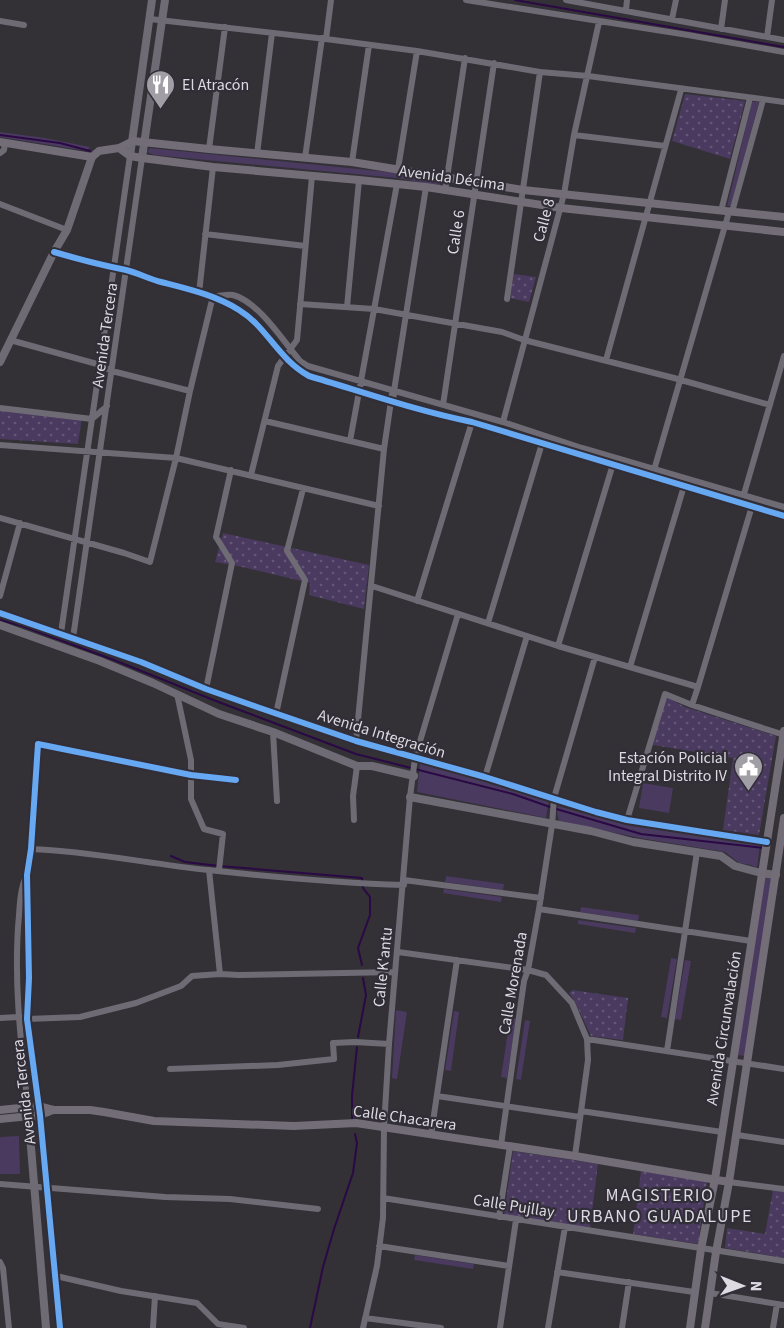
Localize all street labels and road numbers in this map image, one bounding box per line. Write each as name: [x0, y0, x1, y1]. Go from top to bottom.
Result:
street label: Avenida Décima: [397, 160, 506, 196]
street label: Calle 8: [528, 196, 560, 245]
street label: Calle 6: [442, 208, 470, 256]
street label: Avenida Tercera: [87, 281, 123, 389]
street label: Avenida Integración: [315, 704, 448, 764]
street label: Calle K'antu: [368, 926, 398, 1008]
street label: Calle Morenada: [493, 930, 533, 1036]
street label: Avenida Circunvalación: [701, 949, 747, 1107]
street label: Avenida Tercera: [7, 1038, 41, 1146]
street label: Calle Chacarera: [352, 1100, 458, 1136]
street label: Calle Pujllay: [472, 1189, 557, 1223]

